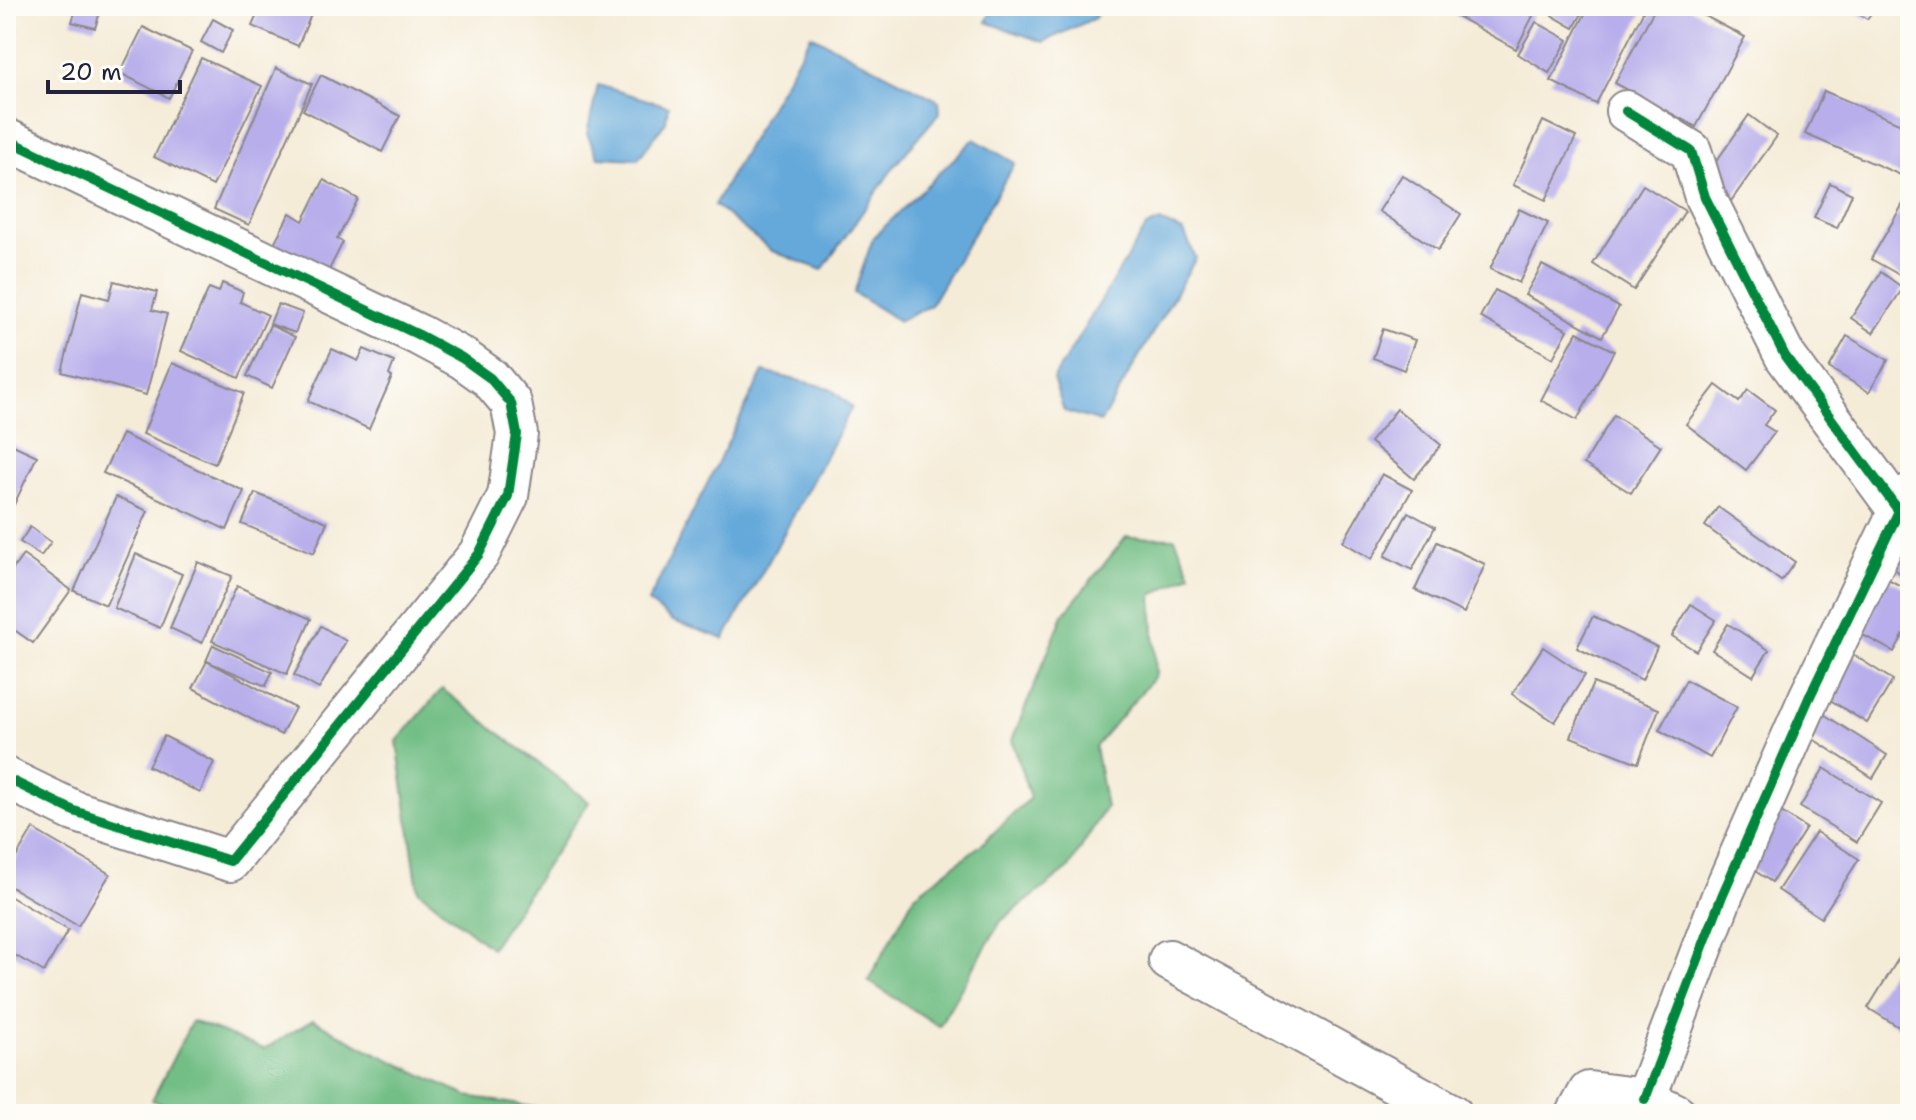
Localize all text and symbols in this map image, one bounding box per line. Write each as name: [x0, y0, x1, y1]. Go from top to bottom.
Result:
scale bar: [48, 44, 180, 94]
text: 20 m: [60, 56, 122, 88]

